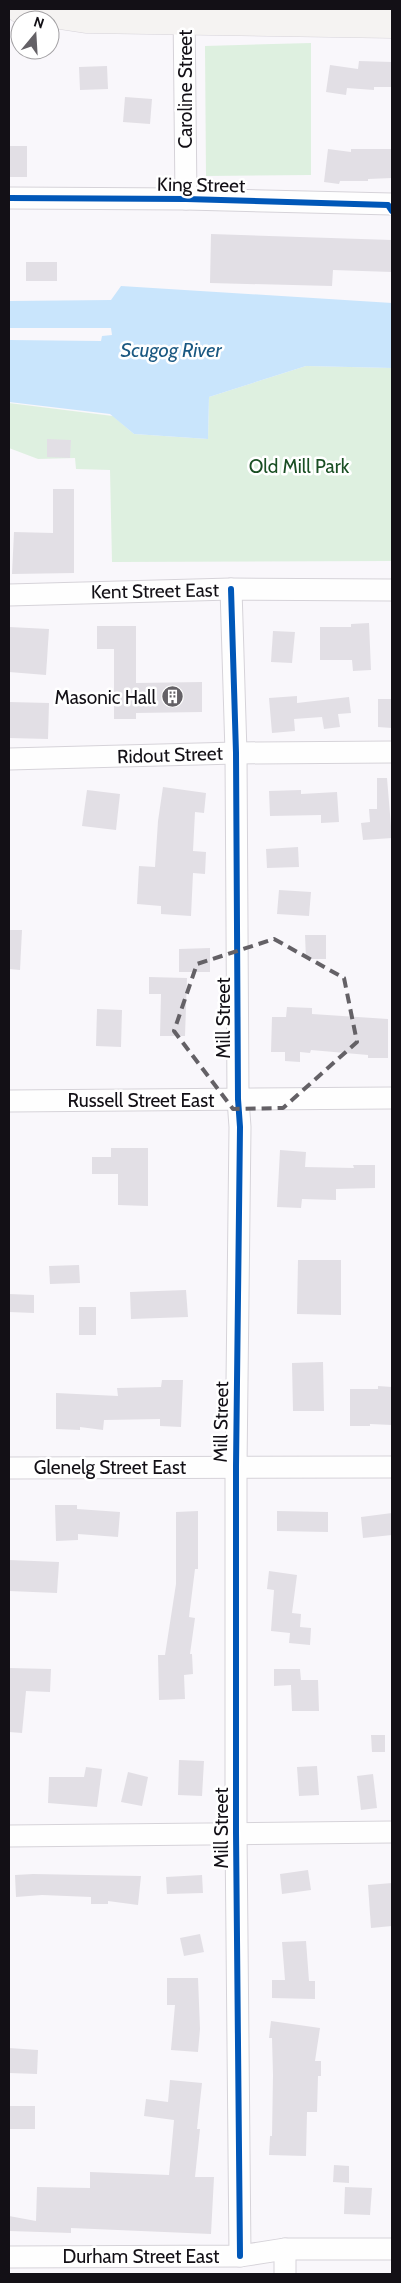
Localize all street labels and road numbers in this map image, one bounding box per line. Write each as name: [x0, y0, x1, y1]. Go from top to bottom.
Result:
street label: Caroline Street: [174, 29, 197, 149]
street label: King Street: [157, 173, 246, 197]
street label: Kent Street East: [91, 578, 220, 604]
street label: Ridout Street: [117, 742, 224, 768]
street label: Mill Street: [212, 977, 235, 1059]
street label: Russell Street East: [68, 1089, 215, 1112]
street label: Mill Street: [209, 1381, 233, 1463]
street label: Glenelg Street East: [34, 1456, 187, 1479]
street label: Mill Street: [210, 1787, 233, 1869]
street label: Durham Street East: [62, 2245, 220, 2268]

